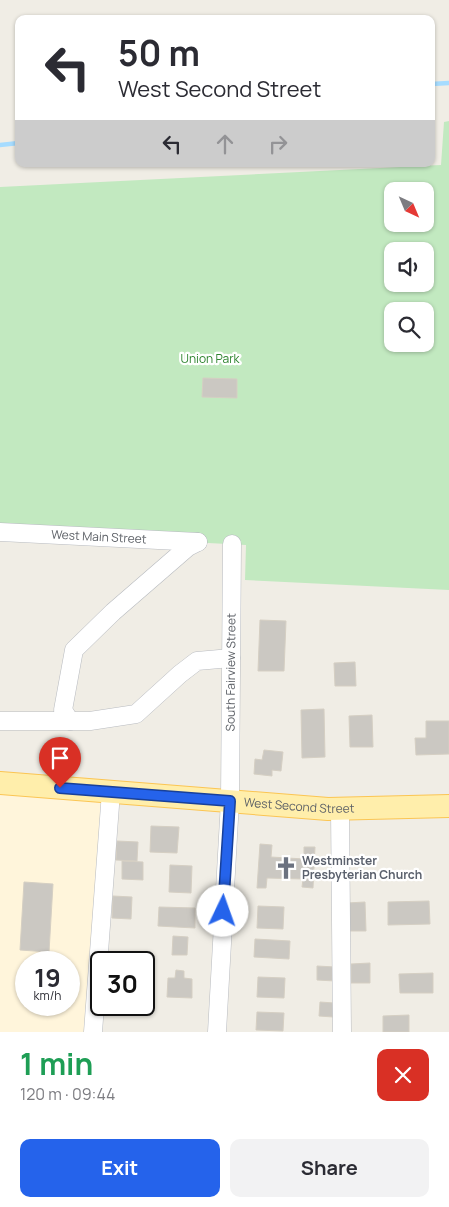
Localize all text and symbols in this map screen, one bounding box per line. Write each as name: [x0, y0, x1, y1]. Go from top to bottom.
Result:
text: 50 m: [118, 29, 200, 77]
icon: left: [35, 35, 100, 100]
text: West Second Street: [118, 74, 321, 104]
icon: left: [158, 130, 186, 158]
icon: ahead: [211, 130, 239, 158]
icon: right: [264, 130, 292, 158]
north arrow: [384, 182, 434, 232]
map controls: [384, 182, 434, 352]
button: sound: [384, 242, 434, 292]
button: search: [384, 302, 434, 352]
park label: Union Park: [181, 350, 240, 367]
street label: West Main Street: [51, 526, 147, 547]
street label: South Fairview Street: [222, 613, 239, 732]
pin: [39, 737, 81, 788]
icon: arrive: [46, 744, 74, 772]
street label: West Second Street: [243, 793, 355, 817]
place label: Westminster Presbyterian Church: [302, 852, 422, 883]
church icon: Westminster Presbyterian Church: [273, 855, 299, 881]
position arrow: [196, 884, 248, 936]
speed limit sign: 30: [90, 951, 155, 1016]
text: 19: [34, 960, 61, 995]
text: km/h: [34, 987, 61, 1004]
text: 1 min: [20, 1043, 93, 1084]
button: close: [377, 1049, 429, 1101]
text: 120 m · 09:44: [20, 1083, 115, 1105]
button: Exit: [20, 1139, 220, 1197]
button: Share: [230, 1139, 429, 1197]

